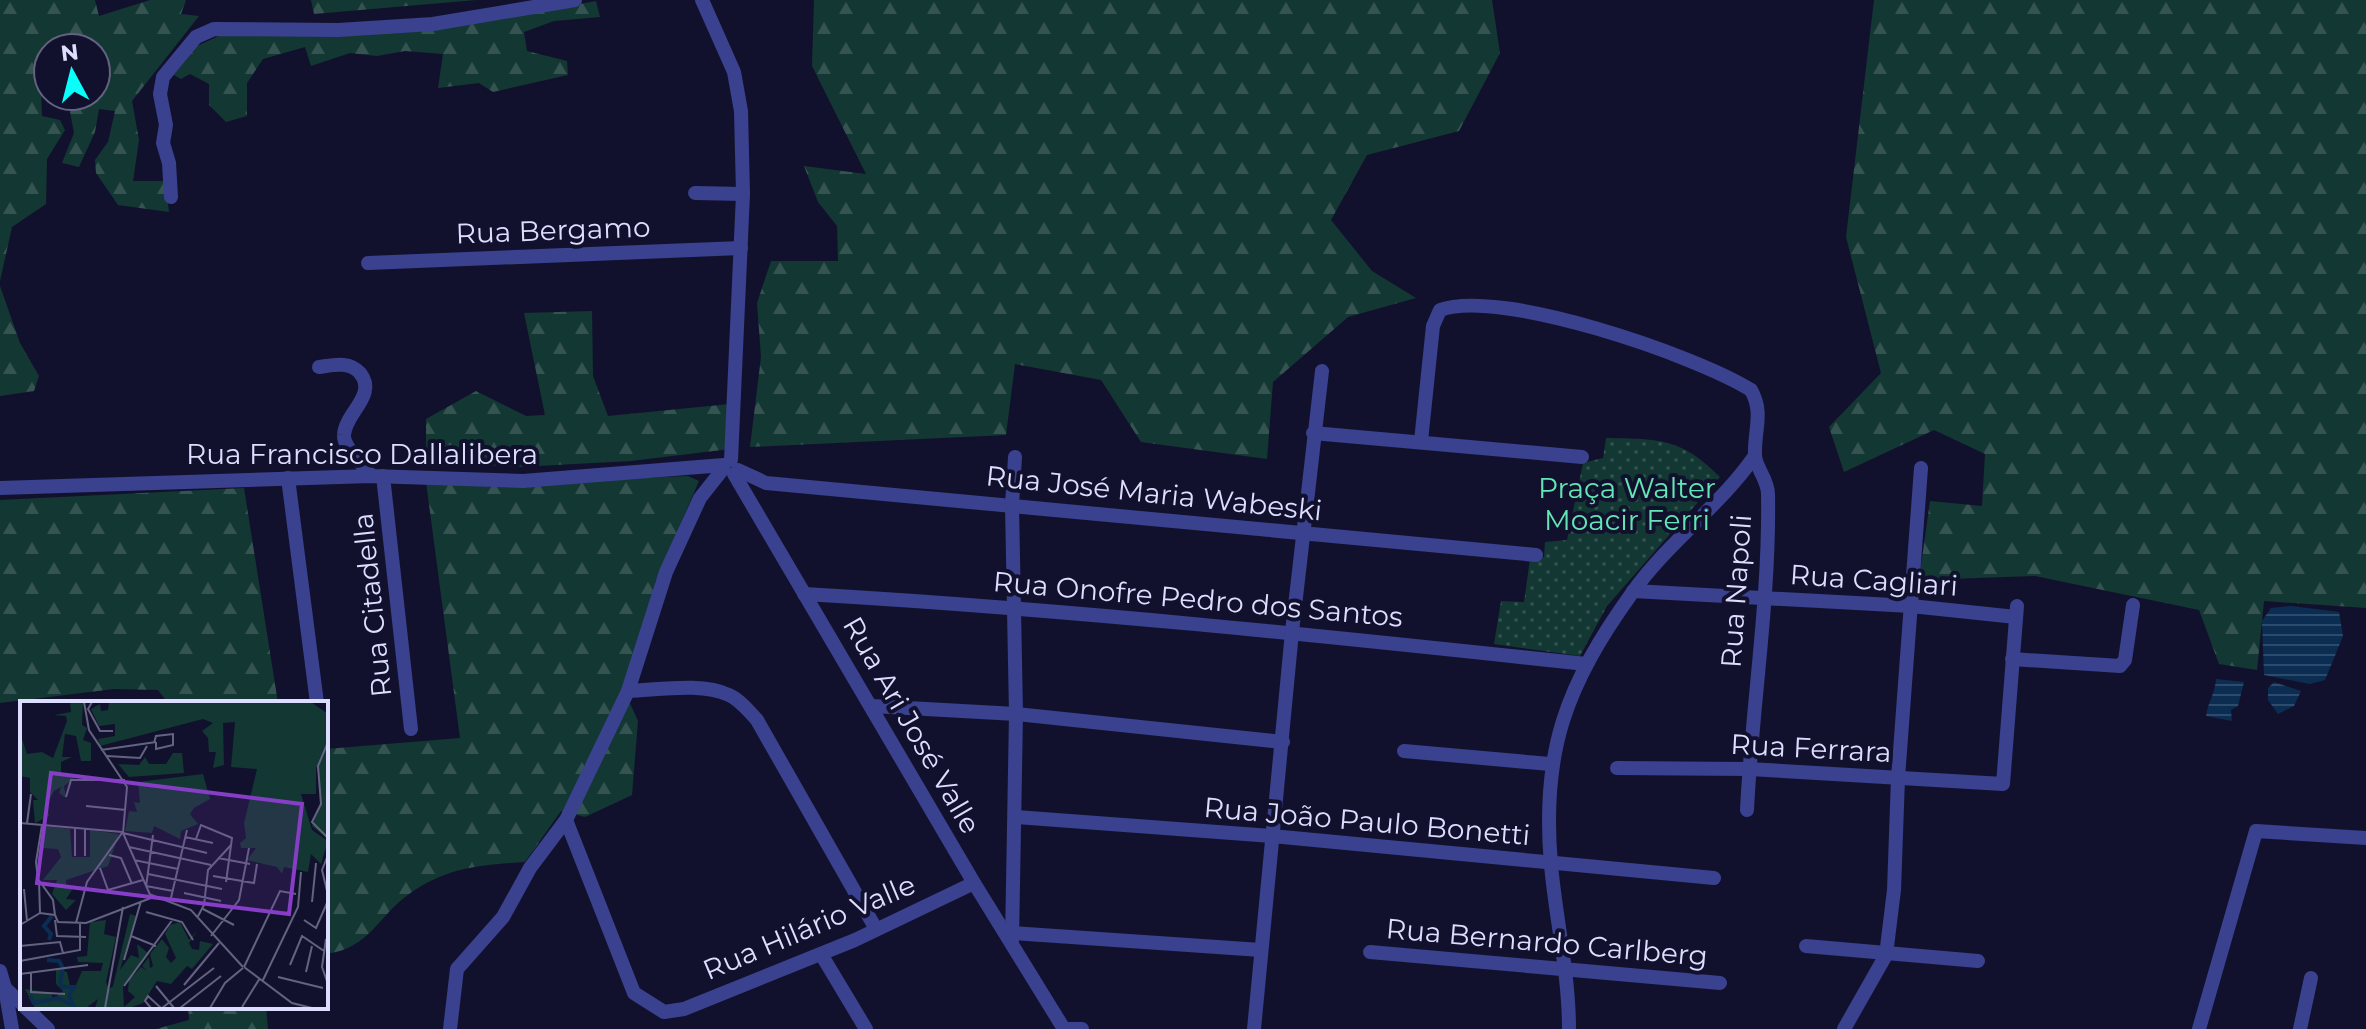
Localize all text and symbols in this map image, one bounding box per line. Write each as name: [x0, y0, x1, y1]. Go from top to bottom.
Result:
north arrow: [32, 32, 112, 112]
text: N: [59, 38, 80, 67]
street label: Rua Bergamo: [455, 210, 651, 250]
street label: Rua Francisco Dallalibera: [186, 437, 538, 471]
street label: Rua José Maria Wabeski: [984, 458, 1324, 528]
park label: Praça Walter Moacir Ferri: [1538, 471, 1716, 537]
street label: Rua Citadella: [345, 511, 399, 699]
street label: Rua Napoli: [1714, 513, 1758, 669]
street label: Rua Cagliari: [1789, 557, 1959, 603]
street label: Rua Onofre Pedro dos Santos: [992, 564, 1404, 634]
street label: Rua Ari José Valle: [836, 610, 988, 840]
inset map: [20, 701, 328, 1009]
street label: Rua Ferrara: [1730, 727, 1892, 769]
street label: Rua João Paulo Bonetti: [1202, 790, 1532, 852]
street label: Rua Hilário Valle: [698, 867, 920, 987]
street label: Rua Bernardo Carlberg: [1385, 911, 1709, 973]

